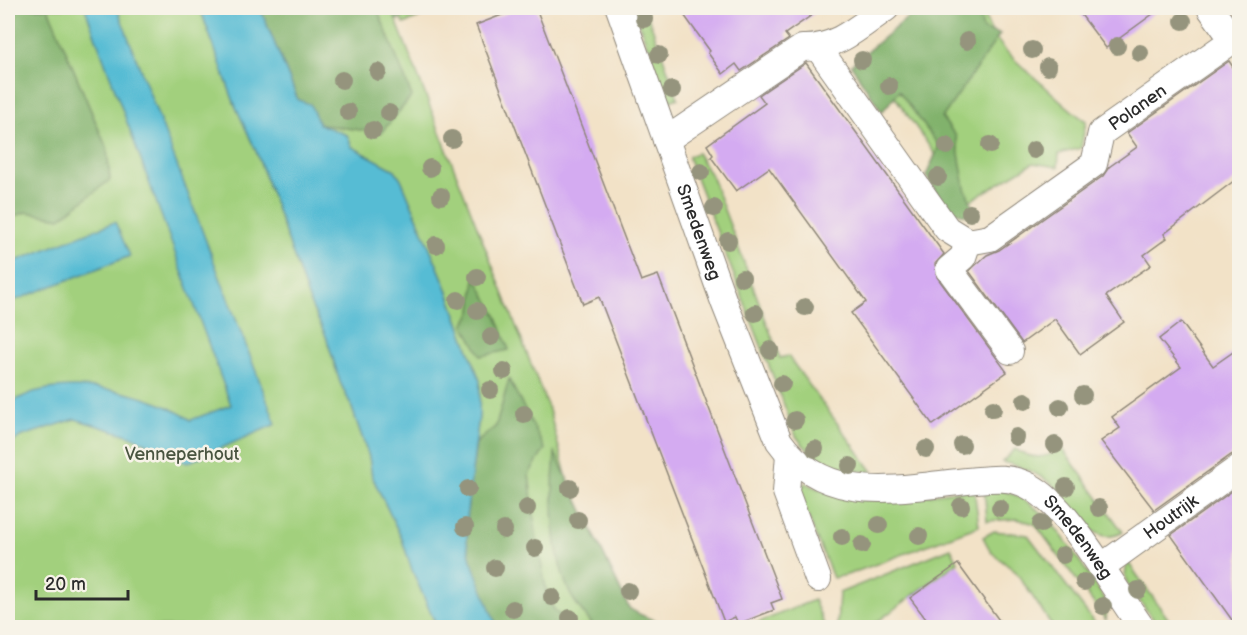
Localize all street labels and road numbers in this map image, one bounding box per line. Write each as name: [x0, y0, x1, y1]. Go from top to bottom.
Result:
street label: Polanen: [1105, 80, 1171, 135]
street label: Smedenweg: [672, 181, 725, 283]
street label: Houtrijk: [1140, 490, 1203, 544]
street label: Smedenweg: [1039, 491, 1117, 584]

